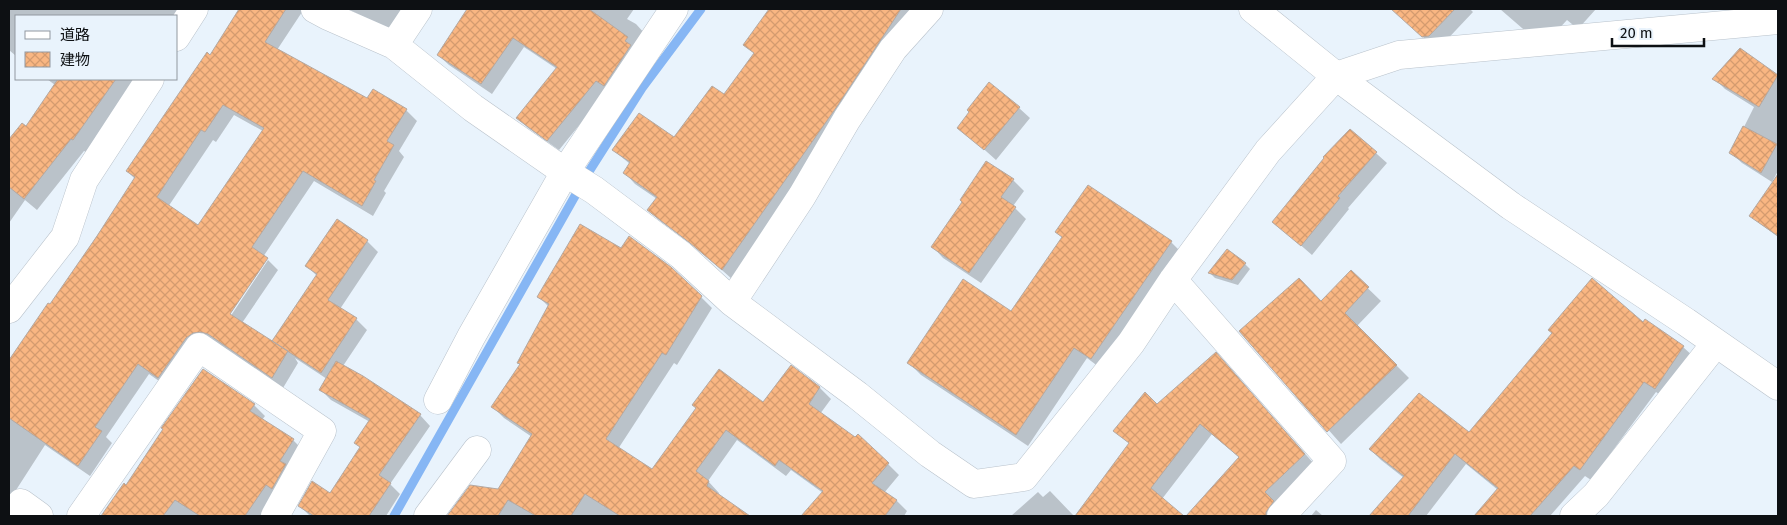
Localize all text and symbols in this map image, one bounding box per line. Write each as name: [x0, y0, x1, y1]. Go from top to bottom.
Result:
legend: [15, 15, 178, 80]
scale bar: [1612, 15, 1704, 47]
text: 20 m: [1620, 24, 1653, 42]
text: 道路: [60, 26, 90, 44]
text: 建物: [60, 51, 90, 69]

